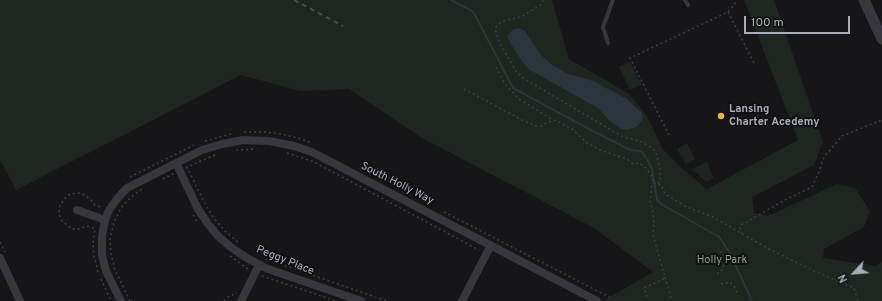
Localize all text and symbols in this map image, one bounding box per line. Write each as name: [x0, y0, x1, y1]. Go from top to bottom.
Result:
scale bar: [746, 8, 852, 34]
text: 100 m: [751, 15, 784, 31]
place label: Lansing Charter Acedemy: [729, 103, 819, 129]
marker: Lansing Charter Acedemy: [716, 111, 726, 121]
street label: South Holly Way: [358, 160, 436, 208]
street label: Peggy Place: [254, 243, 316, 279]
north arrow: [834, 253, 874, 293]
park label: Holly Park: [697, 254, 747, 268]
text: N: [835, 272, 851, 285]

